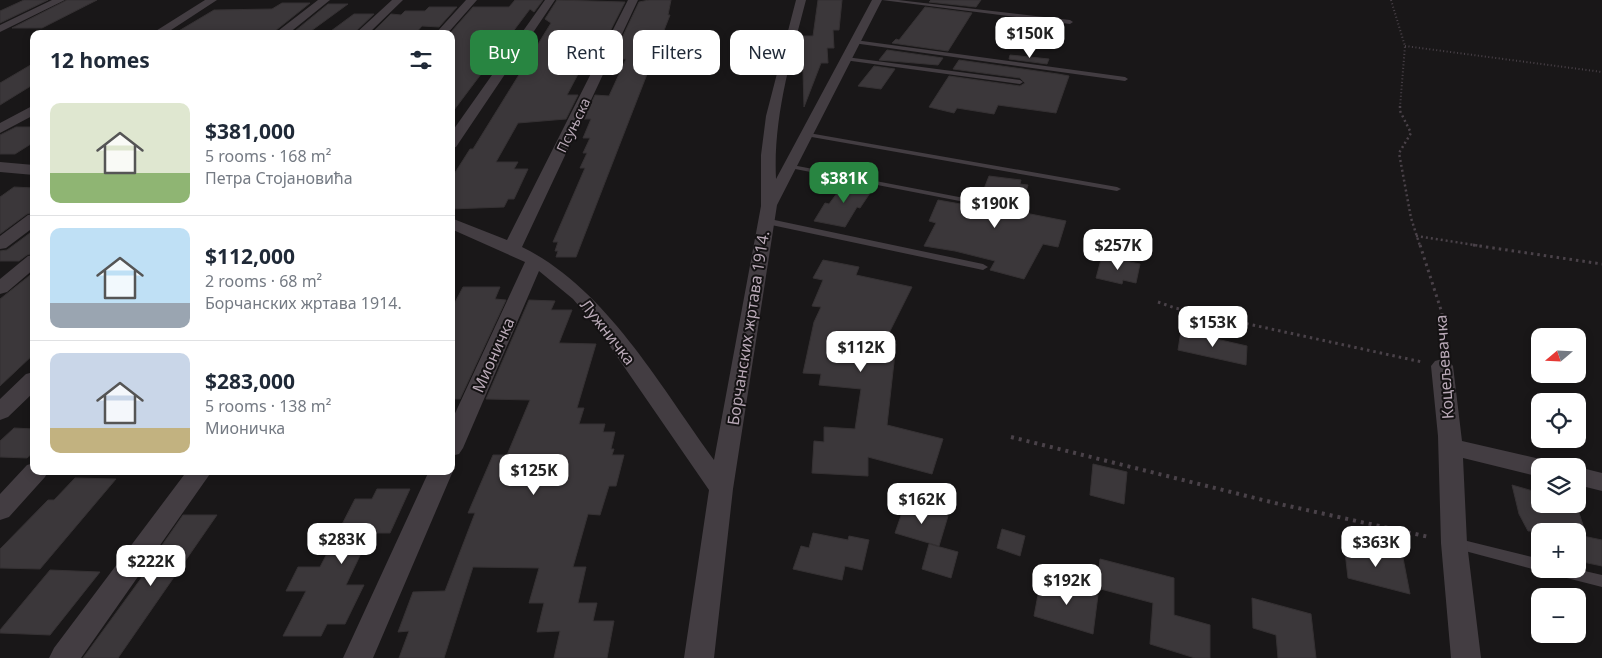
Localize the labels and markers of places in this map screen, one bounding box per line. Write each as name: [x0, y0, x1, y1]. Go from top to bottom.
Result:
pin: $150K: [995, 17, 1065, 59]
pin: $381K: [809, 162, 879, 204]
pin: $190K: [960, 186, 1030, 229]
pin: $257K: [1083, 228, 1153, 271]
pin: $153K: [1178, 306, 1248, 348]
pin: $112K: [826, 330, 896, 373]
pin: $125K: [499, 454, 569, 496]
pin: $162K: [887, 482, 957, 525]
pin: $283K: [307, 522, 377, 565]
pin: $363K: [1341, 526, 1411, 568]
pin: $222K: [116, 544, 186, 587]
pin: $192K: [1032, 564, 1102, 606]

